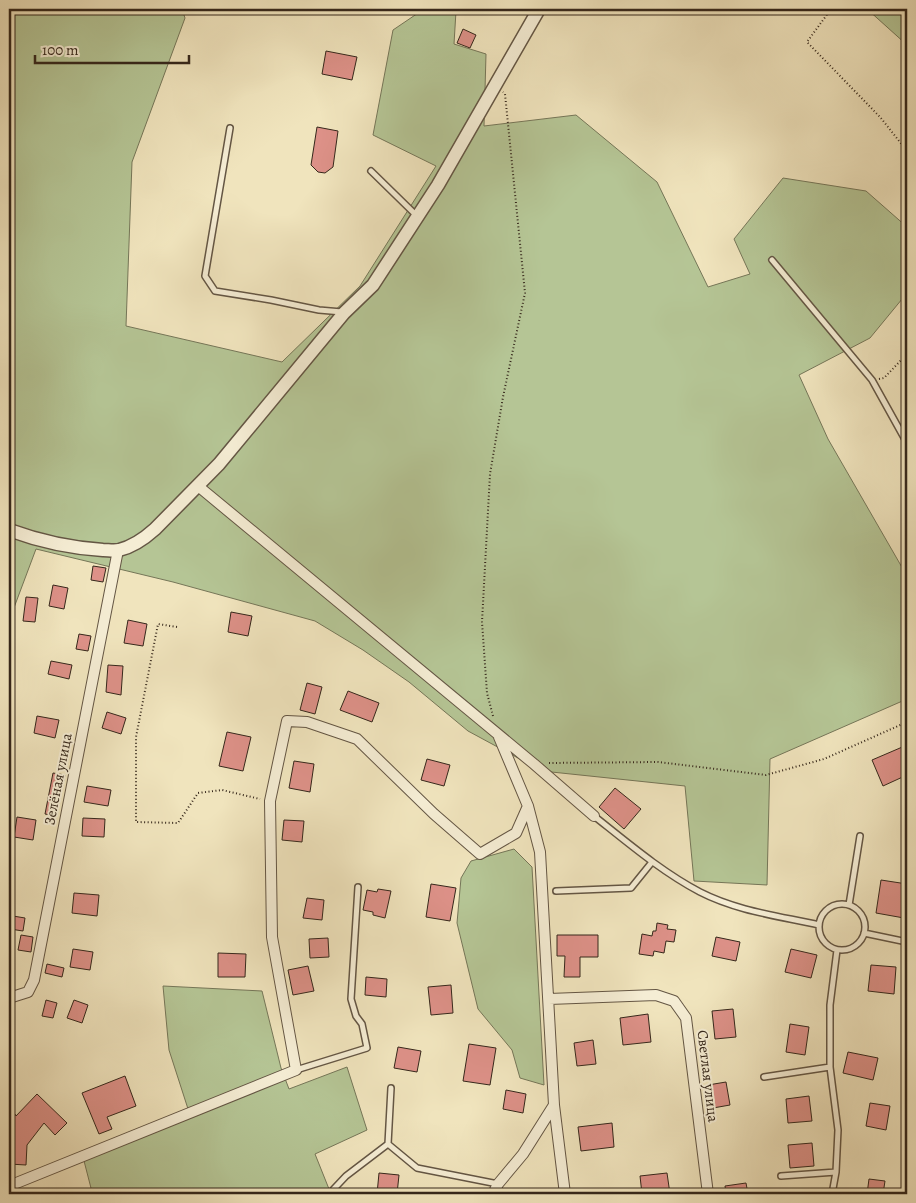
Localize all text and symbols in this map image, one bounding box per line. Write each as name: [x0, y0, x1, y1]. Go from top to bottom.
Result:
scale bar: [35, 32, 189, 64]
text: 100 m: [42, 40, 79, 60]
street label: Зелёная улица: [39, 731, 77, 827]
street label: Светлая улица: [692, 1029, 724, 1123]

